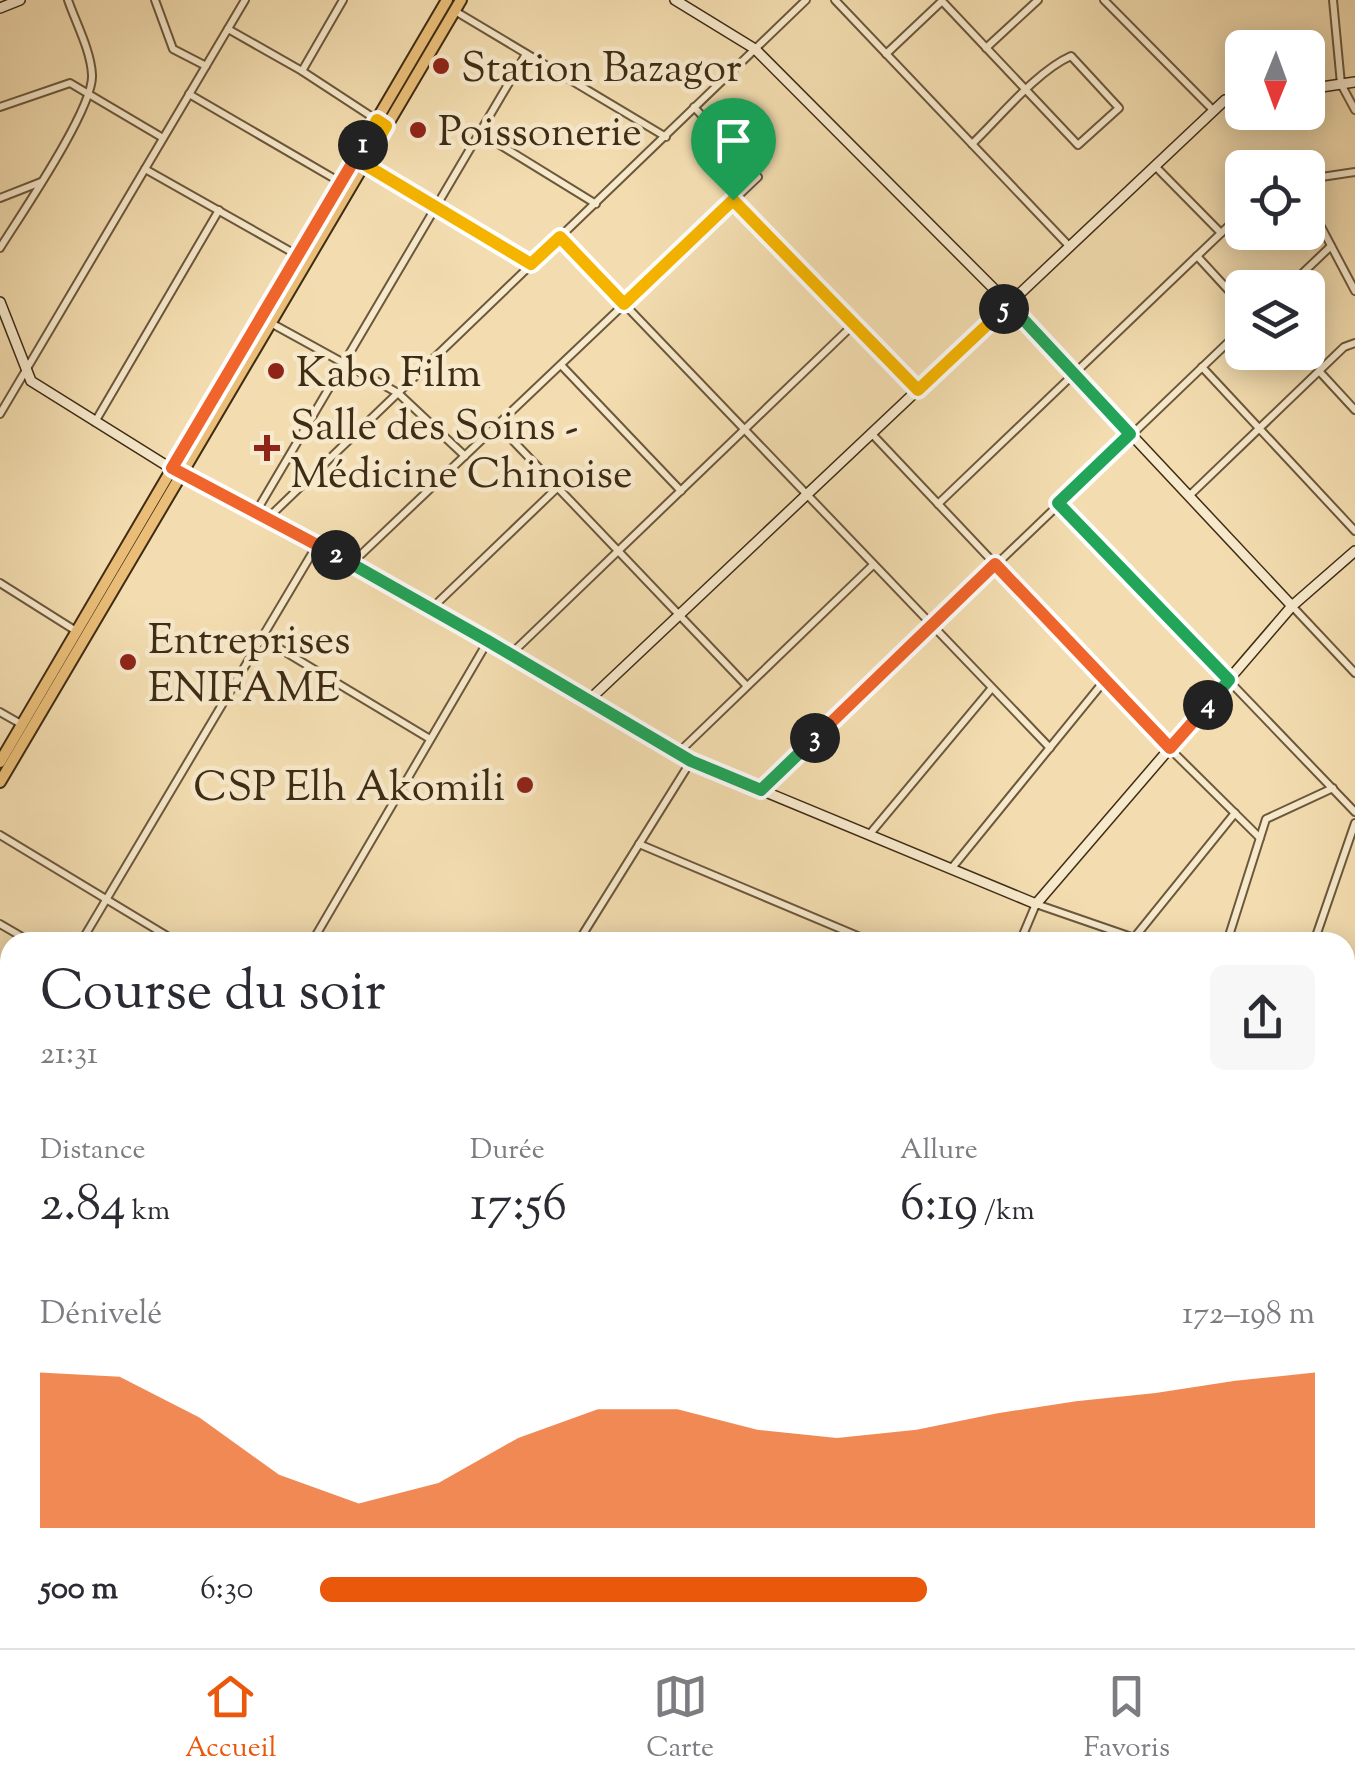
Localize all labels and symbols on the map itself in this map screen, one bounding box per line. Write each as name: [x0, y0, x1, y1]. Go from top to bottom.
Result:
north arrow: [1225, 30, 1325, 130]
place label: Station Bazagor: [461, 41, 742, 101]
marker: Station Bazagor: [430, 55, 452, 77]
pin: [691, 98, 776, 201]
place label: Poissonerie: [438, 105, 642, 165]
marker: Poissonerie: [407, 119, 429, 141]
pin: 1: [338, 120, 388, 170]
pin: 5: [979, 284, 1029, 334]
place label: Kabo Film: [296, 346, 481, 406]
marker: Kabo Film: [265, 360, 287, 382]
place label: Salle des Soins - Médicine Chinoise: [290, 399, 633, 507]
marker: Salle des Soins - Médicine Chinoise: [254, 435, 280, 461]
pin: 2: [311, 530, 361, 580]
place label: Entreprises ENIFAME: [148, 613, 351, 721]
marker: Entreprises ENIFAME: [117, 651, 139, 673]
pin: 4: [1183, 680, 1233, 730]
pin: 3: [790, 713, 840, 763]
place label: CSP Elh Akomili: [193, 760, 505, 820]
marker: CSP Elh Akomili: [514, 774, 536, 796]

